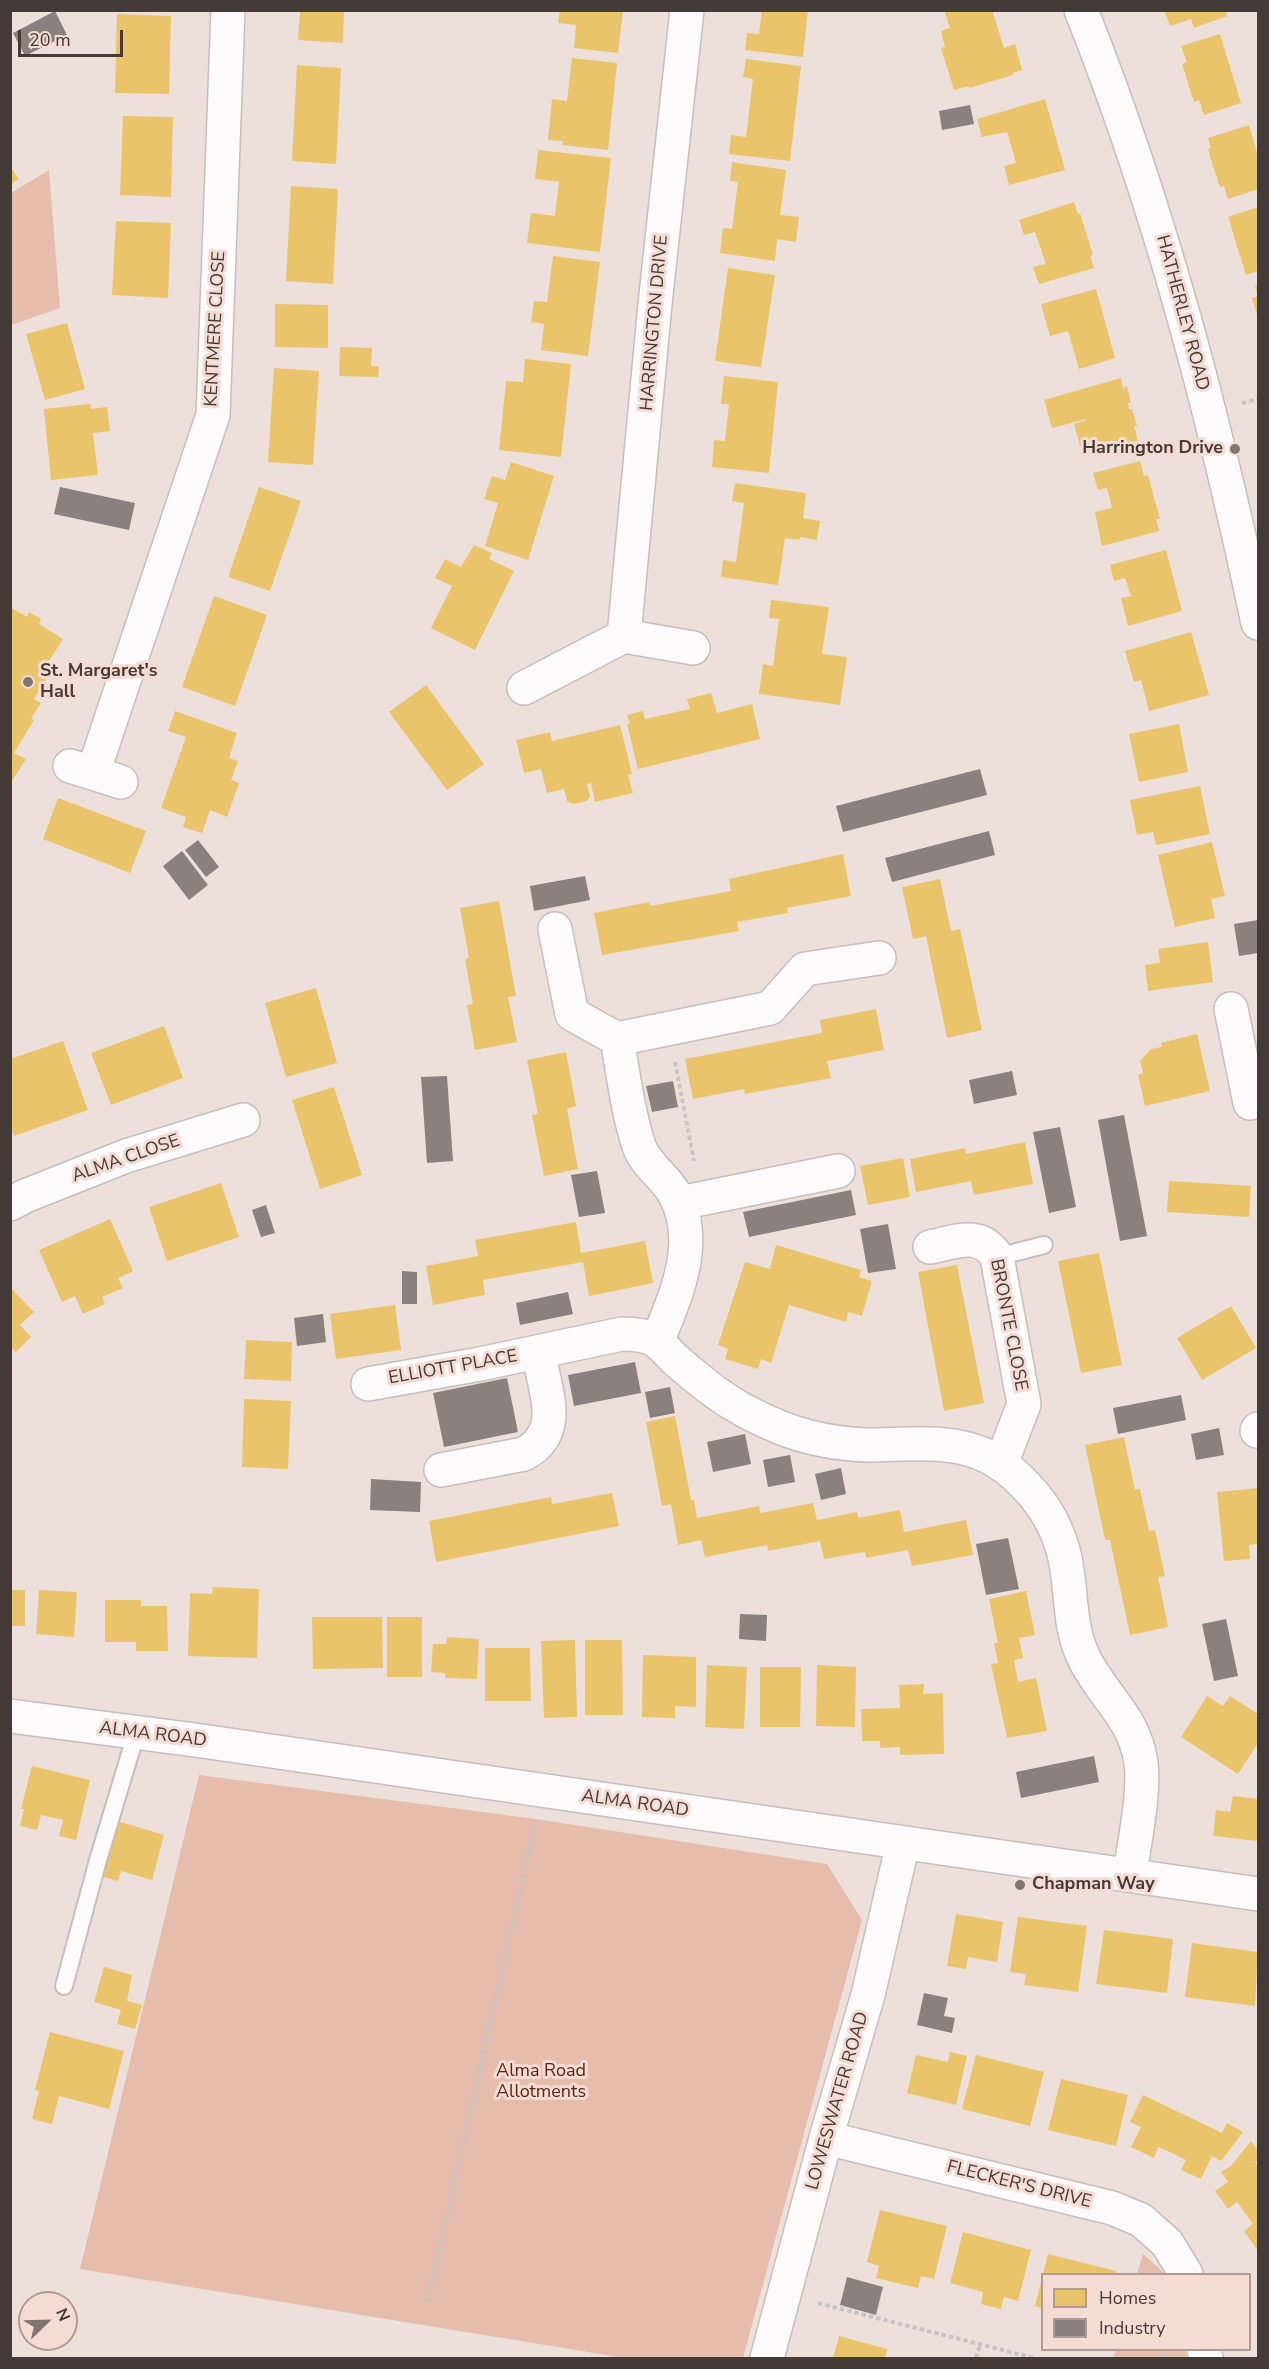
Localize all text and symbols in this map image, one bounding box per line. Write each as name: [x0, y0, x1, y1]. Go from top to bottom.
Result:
scale bar: [21, 18, 126, 56]
text: 20 m: [29, 28, 71, 52]
street label: HATHERLEY ROAD: [1151, 233, 1213, 393]
street label: HARRINGTON DRIVE: [637, 234, 673, 412]
street label: KENTMERE CLOSE: [201, 251, 231, 407]
place label: Harrington Drive: [1082, 438, 1223, 460]
marker: Harrington Drive: [1228, 442, 1242, 456]
place label: St. Margaret's Hall: [40, 661, 158, 704]
marker: St. Margaret's Hall: [21, 675, 35, 689]
street label: ALMA CLOSE: [69, 1130, 183, 1188]
street label: BRONTE CLOSE: [985, 1257, 1031, 1393]
street label: ELLIOTT PLACE: [387, 1346, 519, 1390]
street label: ALMA ROAD: [98, 1718, 208, 1752]
street label: ALMA ROAD: [580, 1786, 690, 1822]
place label: Chapman Way: [1032, 1874, 1155, 1896]
marker: Chapman Way: [1013, 1878, 1027, 1892]
street label: LOWESWATER ROAD: [802, 2009, 874, 2193]
park label: Alma Road Allotments: [496, 2061, 586, 2104]
street label: FLECKER'S DRIVE: [944, 2157, 1094, 2213]
legend: [1041, 2273, 1251, 2351]
text: Homes: [1099, 2286, 1156, 2310]
north arrow: [18, 2291, 78, 2351]
text: N: [50, 2305, 75, 2325]
text: Industry: [1099, 2316, 1166, 2340]

